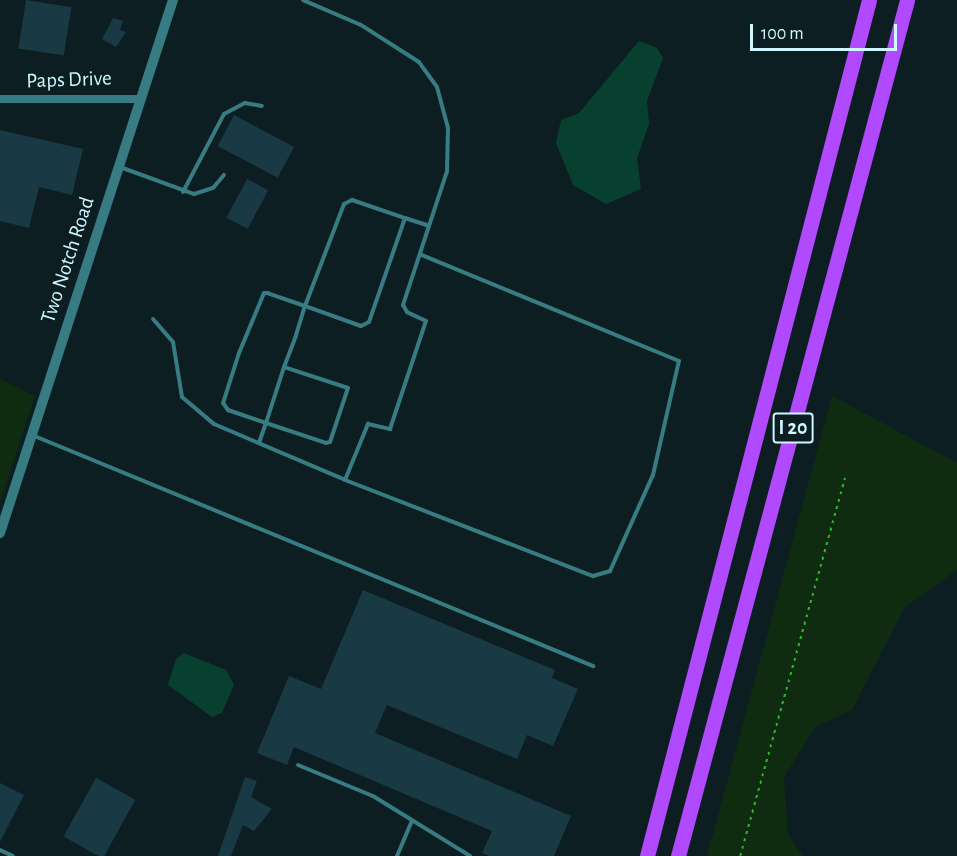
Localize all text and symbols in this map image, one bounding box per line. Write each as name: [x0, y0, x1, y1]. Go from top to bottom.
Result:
scale bar: [753, 12, 900, 50]
text: 100 m: [761, 25, 804, 43]
street label: Paps Drive: [26, 66, 112, 94]
street label: Two Notch Road: [36, 194, 100, 326]
road number: I 20: [772, 411, 814, 445]

